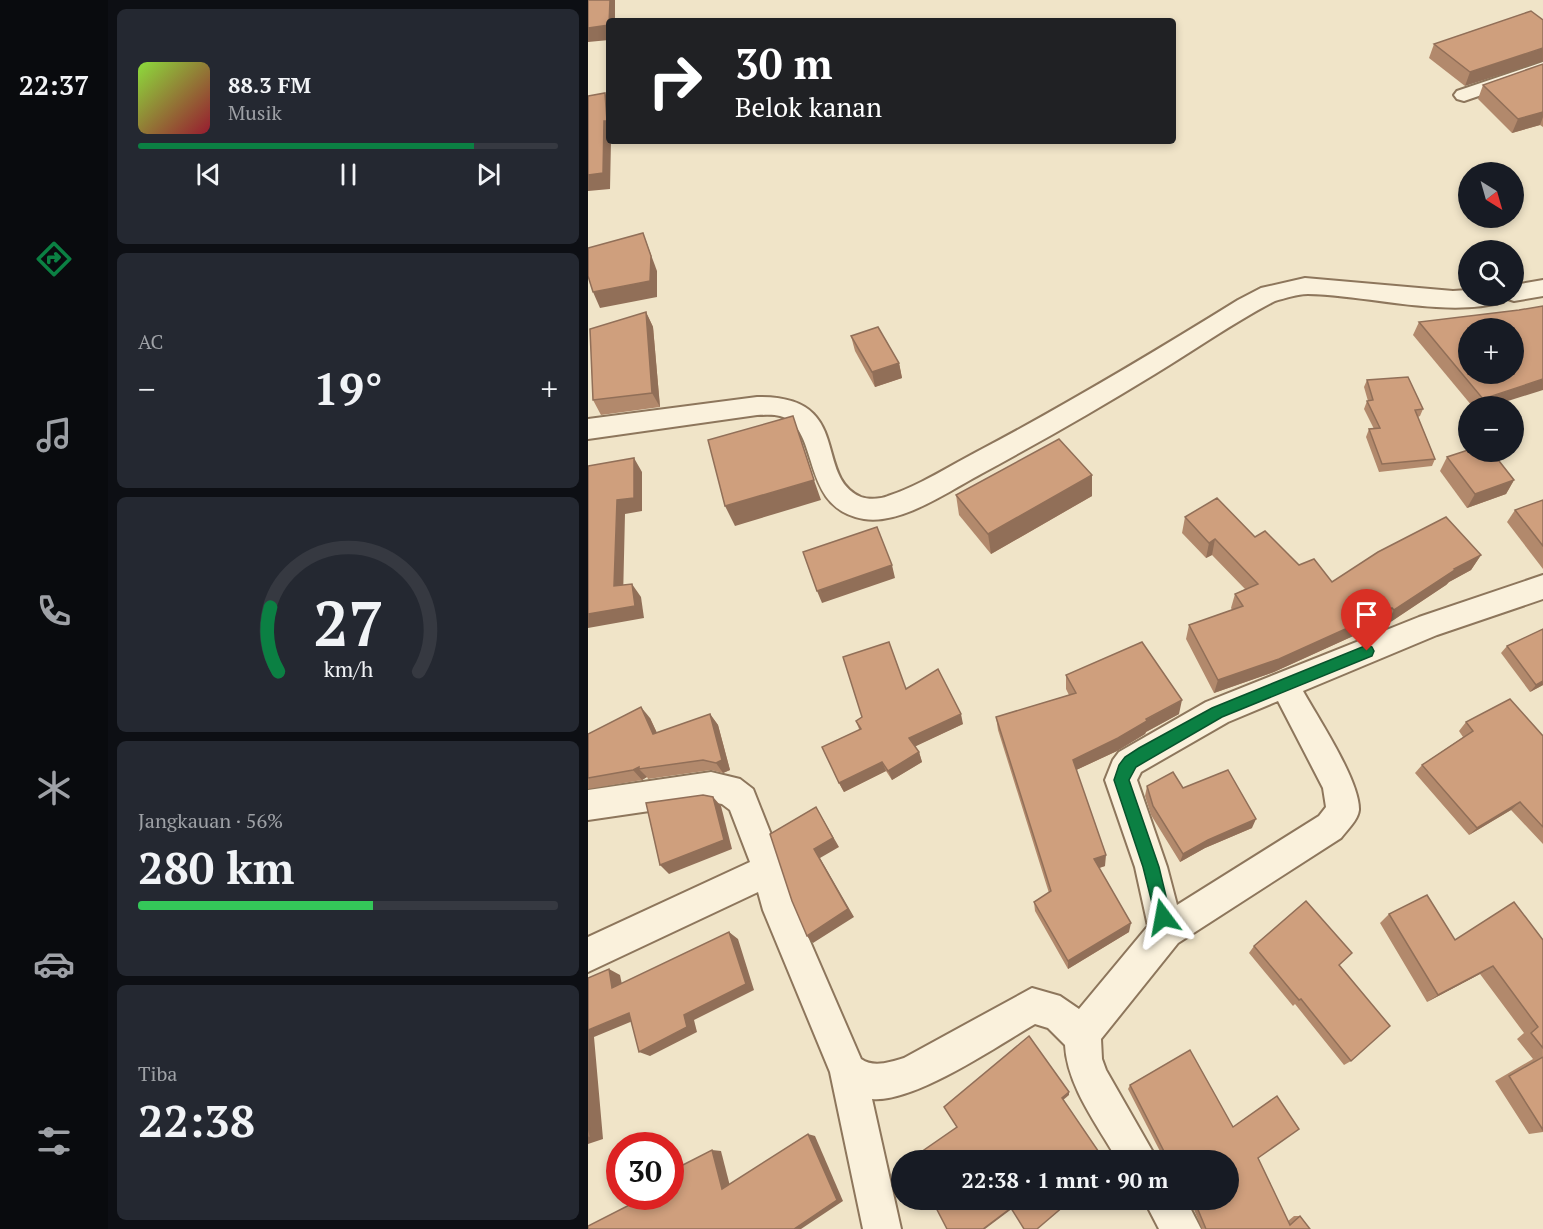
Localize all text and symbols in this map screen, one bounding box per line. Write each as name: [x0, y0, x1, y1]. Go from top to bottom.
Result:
text: 30 m: [735, 35, 833, 91]
icon: right: [636, 42, 714, 120]
text: 22:37: [19, 67, 89, 103]
text: 88.3 FM: [228, 70, 311, 99]
text: Belok kanan: [735, 89, 882, 125]
text: Musik: [228, 99, 282, 126]
icon: previous: [192, 158, 225, 191]
icon: pause: [332, 158, 365, 191]
icon: next: [472, 158, 505, 191]
north arrow: [1458, 162, 1524, 228]
map controls: [1458, 162, 1524, 462]
icon: directions: [33, 238, 75, 280]
button: search: [1458, 240, 1524, 306]
button: +: [1458, 318, 1524, 384]
text: AC: [138, 328, 163, 355]
text: 19°: [313, 358, 383, 418]
text: −: [138, 367, 156, 410]
text: +: [540, 367, 558, 410]
button: −: [1458, 396, 1524, 462]
icon: music: [33, 414, 75, 456]
text: 27: [313, 581, 383, 664]
pin: [1341, 589, 1392, 651]
icon: phone: [33, 590, 75, 632]
icon: arrive: [1350, 598, 1383, 631]
text: km/h: [323, 655, 373, 683]
icon: climate: [33, 767, 75, 809]
text: Jangkauan · 56%: [138, 807, 283, 834]
text: 280 km: [138, 837, 294, 897]
position arrow: [1131, 885, 1195, 949]
icon: car: [33, 943, 75, 985]
text: Tiba: [138, 1060, 177, 1087]
text: 22:38: [138, 1090, 255, 1150]
icon: filters: [33, 1120, 75, 1162]
speed limit sign: 30: [606, 1132, 684, 1210]
text: 22:38 · 1 mnt · 90 m: [962, 1165, 1168, 1194]

